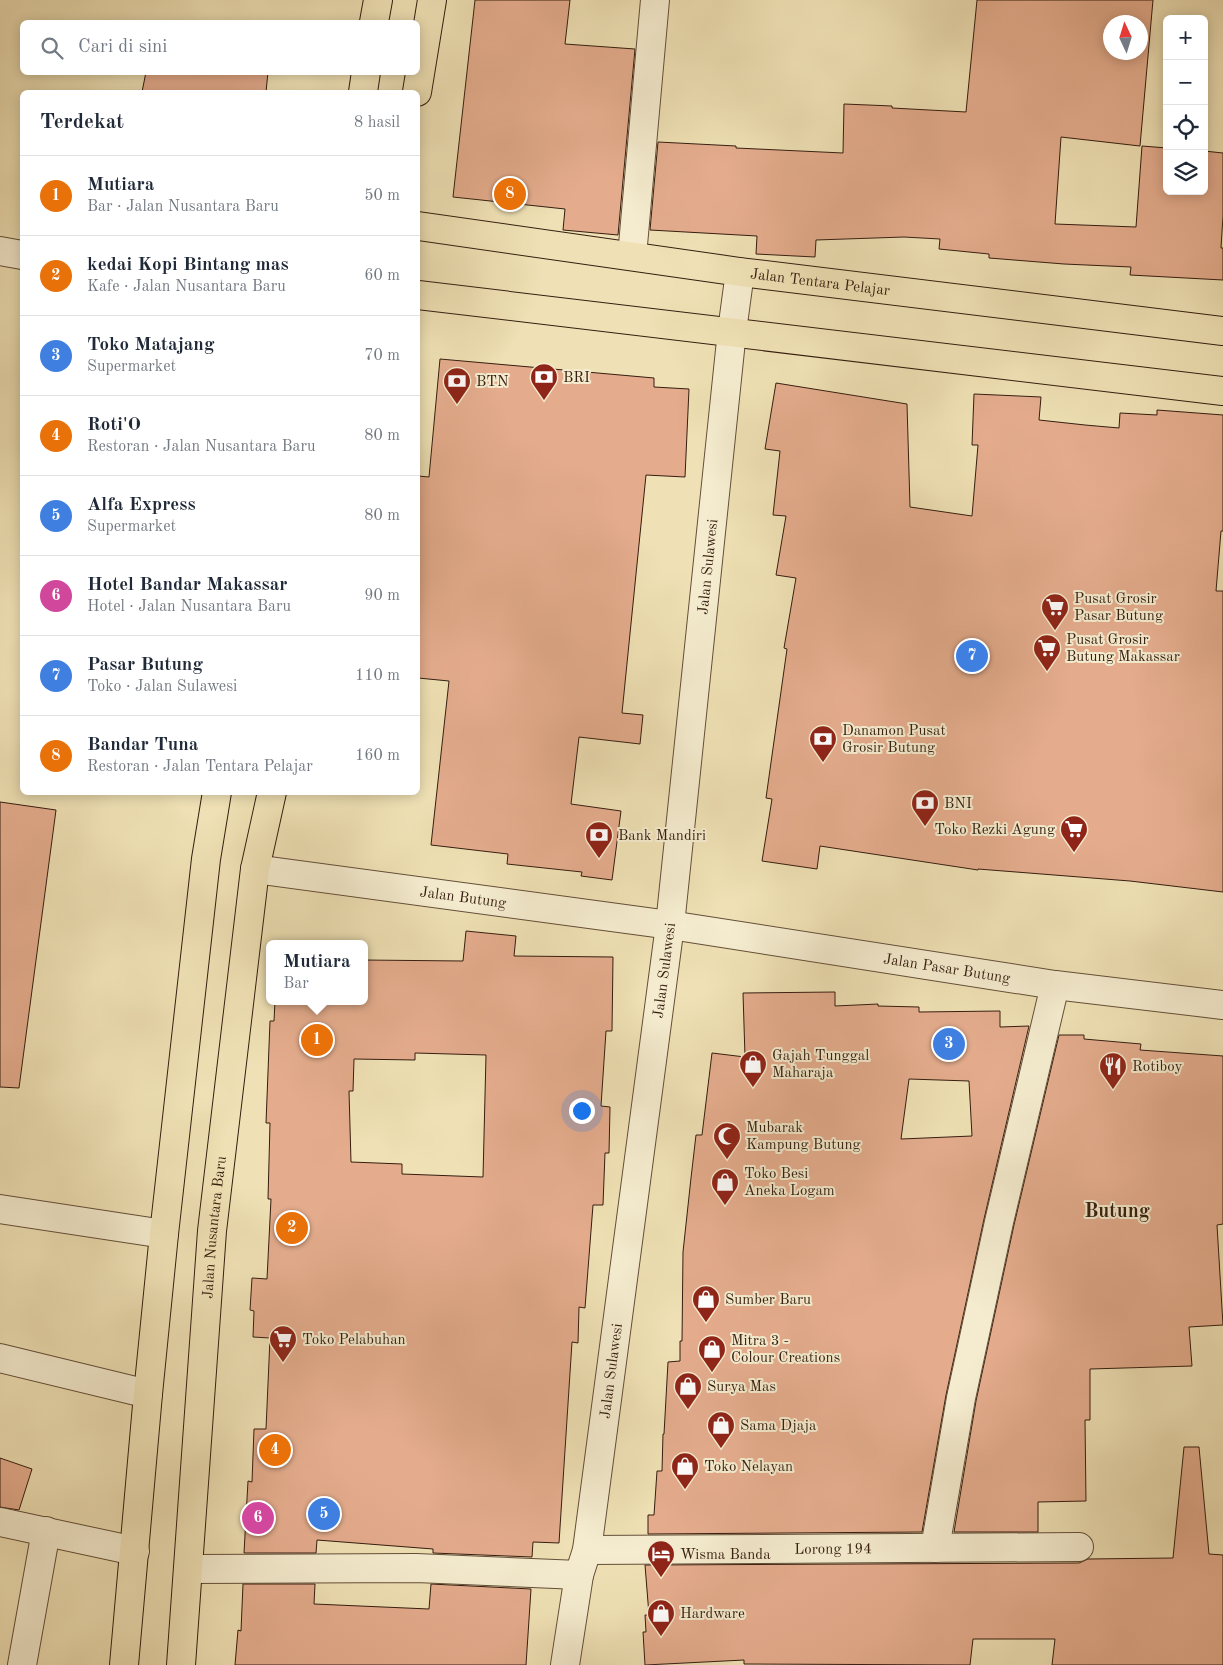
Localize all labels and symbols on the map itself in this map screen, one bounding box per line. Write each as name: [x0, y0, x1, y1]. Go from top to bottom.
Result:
north arrow: [1103, 15, 1148, 60]
pin: 8: [494, 175, 526, 213]
street label: Jalan Tentara Pelajar: [749, 267, 891, 299]
bank icon: BRI: [529, 362, 559, 401]
bank icon: BTN: [442, 366, 472, 405]
place label: BRI: [563, 371, 590, 386]
place label: BTN: [476, 375, 509, 390]
street label: Jalan Sulawesi: [696, 518, 721, 616]
supermarket icon: Pusat Grosir Pasar Butung: [1040, 592, 1070, 631]
place label: Pusat Grosir Pasar Butung: [1074, 592, 1163, 624]
supermarket icon: Pusat Grosir Butung Makassar: [1032, 633, 1062, 672]
place label: Pusat Grosir Butung Makassar: [1066, 633, 1180, 665]
pin: 7: [956, 637, 988, 675]
bank icon: Danamon Pusat Grosir Butung: [808, 724, 838, 763]
place label: Danamon Pusat Grosir Butung: [842, 724, 946, 756]
bank icon: BNI: [910, 788, 940, 827]
place label: BNI: [944, 797, 972, 812]
supermarket icon: Toko Rezki Agung: [1059, 814, 1089, 853]
bank icon: Bank Mandiri: [584, 820, 614, 859]
place label: Toko Rezki Agung: [934, 823, 1055, 838]
place label: Bank Mandiri: [618, 829, 706, 844]
street label: Jalan Butung: [419, 885, 507, 912]
street label: Jalan Sulawesi: [652, 922, 679, 1019]
street label: Jalan Pasar Butung: [882, 952, 1011, 987]
pin: 1: [301, 1021, 333, 1059]
pin: 3: [933, 1025, 965, 1063]
shop icon: Gajah Tunggal Maharaja: [738, 1049, 768, 1088]
place label: Gajah Tunggal Maharaja: [772, 1049, 869, 1081]
restaurant icon: Rotiboy: [1098, 1051, 1128, 1090]
place label: Rotiboy: [1132, 1060, 1183, 1075]
your location: [569, 1098, 595, 1124]
mosque icon: Mubarak Kampung Butung: [712, 1121, 742, 1160]
place label: Mubarak Kampung Butung: [746, 1121, 861, 1153]
street label: Jalan Nusantara Baru: [201, 1155, 230, 1299]
shop icon: Toko Besi Aneka Logam: [710, 1167, 740, 1206]
place label: Toko Besi Aneka Logam: [744, 1167, 835, 1199]
district label: Butung: [1084, 1202, 1150, 1222]
pin: 2: [276, 1209, 308, 1247]
shop icon: Sumber Baru: [691, 1284, 721, 1323]
place label: Sumber Baru: [725, 1293, 811, 1308]
street label: Jalan Sulawesi: [599, 1322, 626, 1420]
supermarket icon: Toko Pelabuhan: [268, 1324, 298, 1363]
place label: Toko Pelabuhan: [302, 1333, 406, 1348]
shop icon: Mitra 3 - Colour Creations: [697, 1334, 727, 1373]
place label: Mitra 3 - Colour Creations: [731, 1334, 840, 1366]
shop icon: Surya Mas: [673, 1371, 703, 1410]
place label: Surya Mas: [707, 1380, 776, 1395]
shop icon: Sama Djaja: [706, 1410, 736, 1449]
place label: Sama Djaja: [740, 1419, 817, 1434]
pin: 4: [259, 1431, 291, 1469]
shop icon: Toko Nelayan: [670, 1451, 700, 1490]
place label: Toko Nelayan: [704, 1460, 793, 1475]
pin: 5: [308, 1495, 340, 1533]
pin: 6: [242, 1499, 274, 1537]
hotel icon: Wisma Banda: [646, 1539, 676, 1578]
street label: Lorong 194: [794, 1542, 872, 1558]
place label: Wisma Banda: [680, 1548, 771, 1563]
shop icon: Hardware: [646, 1598, 676, 1637]
place label: Hardware: [680, 1607, 745, 1622]

